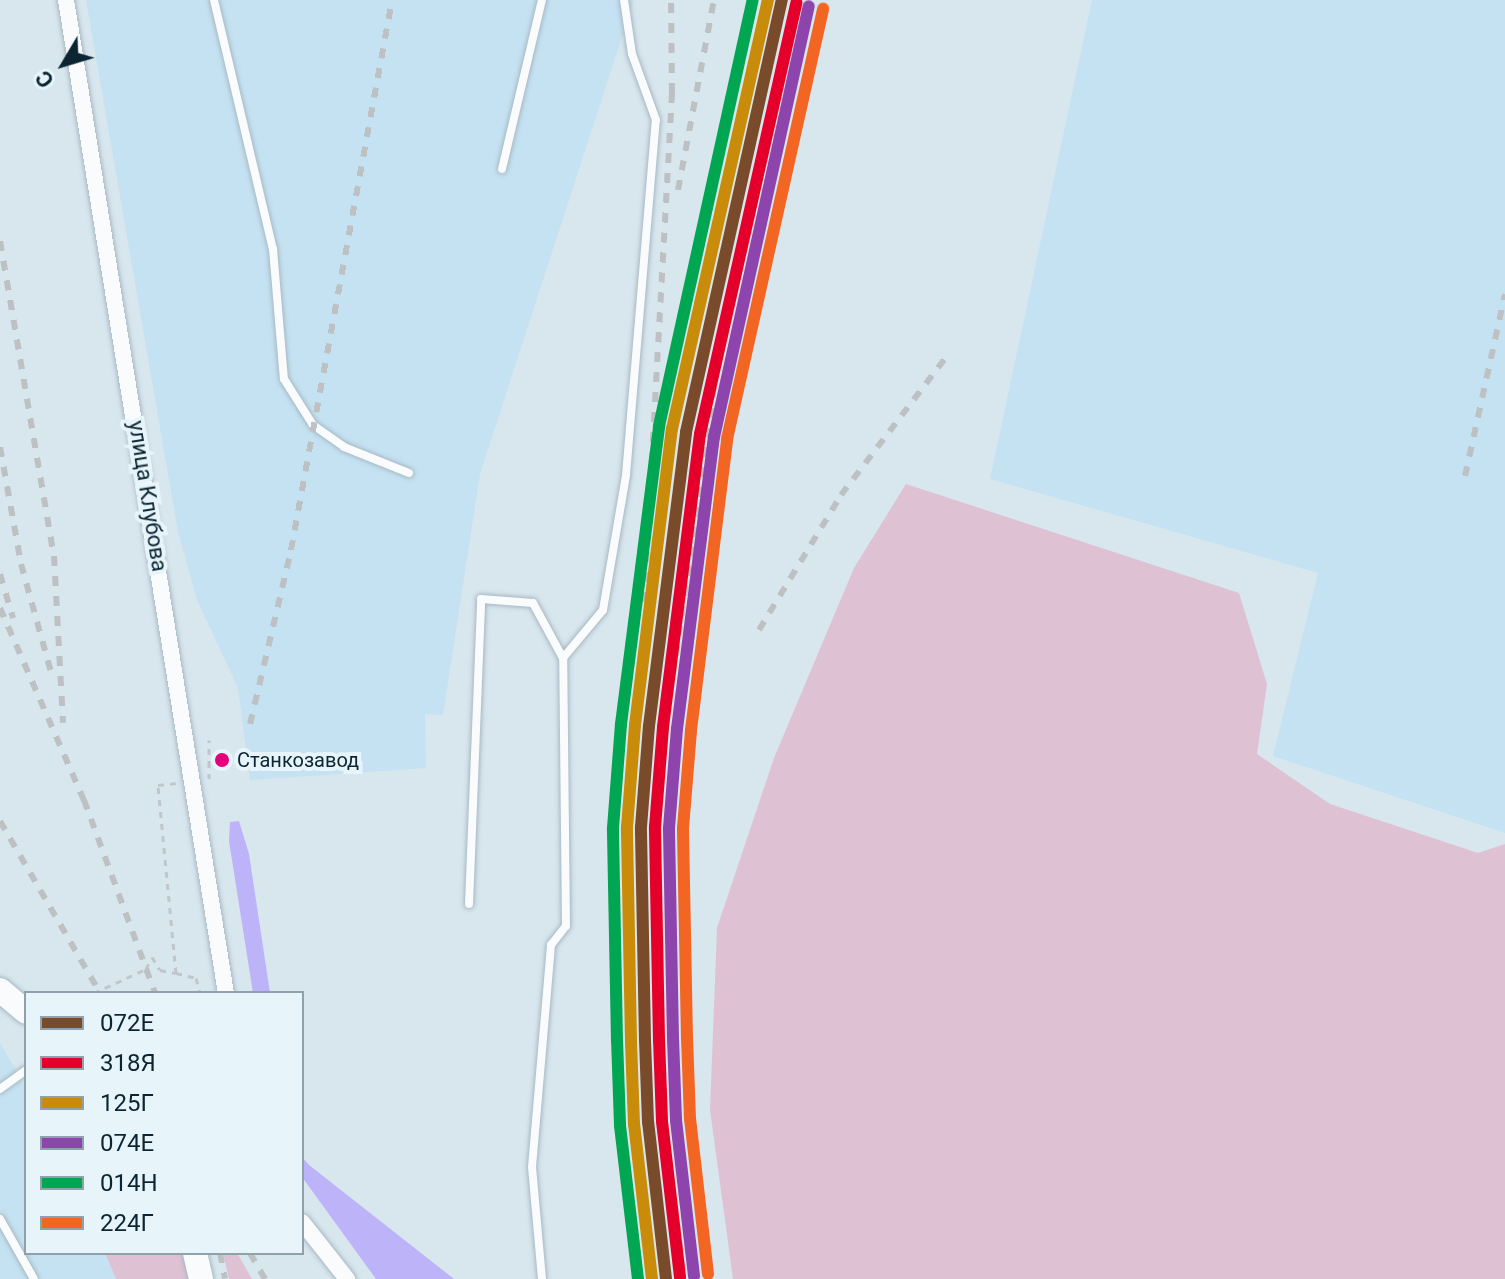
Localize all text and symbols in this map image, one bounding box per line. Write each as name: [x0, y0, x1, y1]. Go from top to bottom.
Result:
north arrow: [24, 24, 104, 104]
text: С: [30, 66, 59, 92]
street label: улица Клубова: [123, 419, 173, 573]
place label: Станкозавод: [237, 748, 359, 772]
marker: Станкозавод: [214, 752, 230, 768]
legend: [24, 991, 304, 1255]
text: 072Е: [100, 1009, 154, 1037]
text: 318Я: [100, 1049, 156, 1077]
text: 125Г: [100, 1089, 154, 1117]
text: 074Е: [100, 1129, 154, 1157]
text: 014Н: [100, 1169, 158, 1197]
text: 224Г: [100, 1209, 154, 1237]

